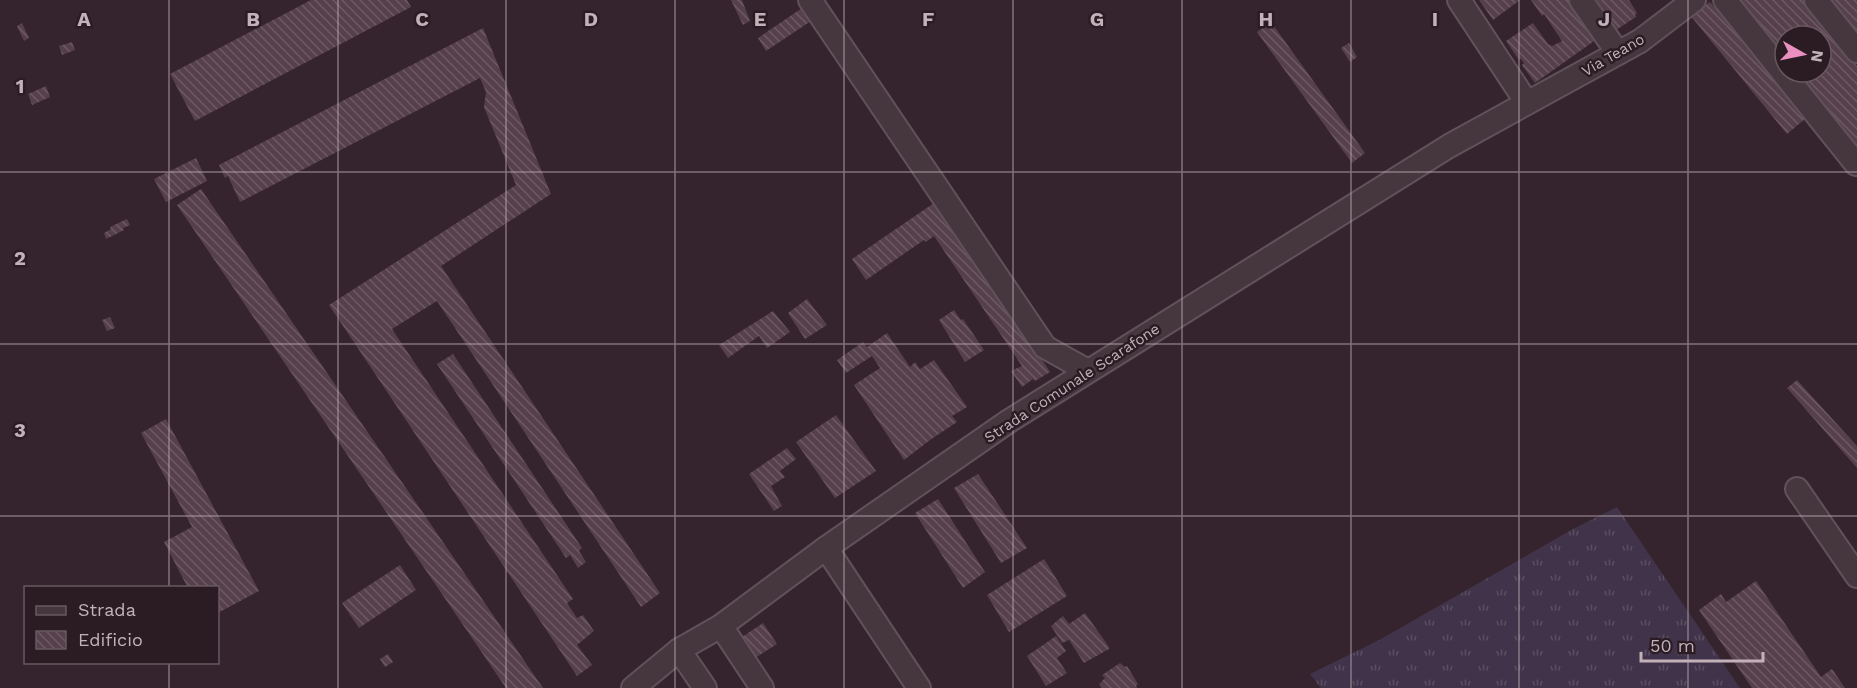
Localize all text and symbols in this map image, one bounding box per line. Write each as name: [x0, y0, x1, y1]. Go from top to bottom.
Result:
text: A: [77, 7, 91, 31]
text: B: [246, 7, 260, 31]
text: C: [415, 7, 429, 31]
text: D: [584, 7, 598, 31]
text: E: [754, 7, 766, 31]
text: F: [922, 7, 934, 31]
text: G: [1090, 7, 1104, 31]
text: H: [1259, 7, 1273, 31]
text: I: [1432, 7, 1438, 31]
text: J: [1598, 7, 1610, 31]
north arrow: [1773, 24, 1833, 84]
street label: Via Teano: [1578, 30, 1648, 80]
text: N: [1807, 49, 1828, 64]
text: 1: [16, 74, 24, 98]
text: 2: [14, 246, 26, 270]
street label: Strada Comunale Scarafone: [981, 320, 1163, 446]
text: 3: [14, 418, 26, 442]
legend: [24, 586, 219, 664]
text: Strada: [78, 599, 136, 620]
scale bar: [1641, 625, 1762, 663]
text: Edificio: [78, 629, 143, 650]
text: 50 m: [1650, 635, 1695, 656]

